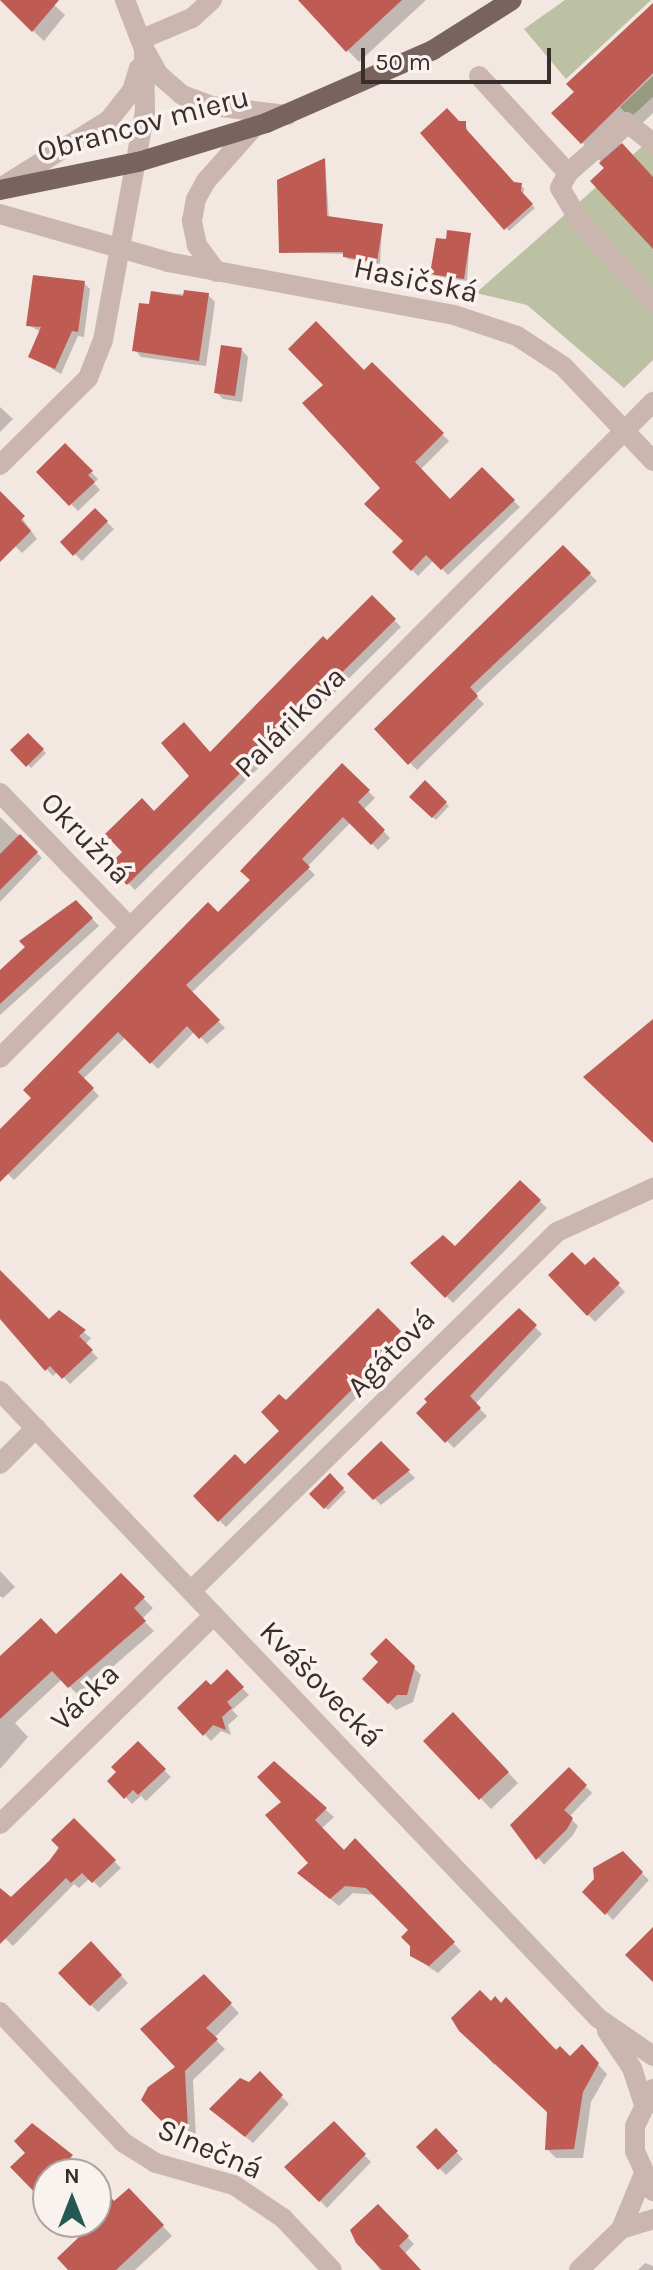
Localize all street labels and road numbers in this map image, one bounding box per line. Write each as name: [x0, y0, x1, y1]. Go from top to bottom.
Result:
street label: Obrancov mieru: [33, 78, 253, 170]
street label: Hasičská: [351, 249, 481, 311]
street label: Palárikova: [227, 659, 353, 785]
street label: Okružná: [33, 784, 139, 892]
street label: Agátová: [339, 1301, 443, 1405]
street label: Kvášovecká: [252, 1613, 390, 1755]
street label: Vácka: [43, 1656, 127, 1738]
street label: Slnečná: [152, 2111, 268, 2187]

